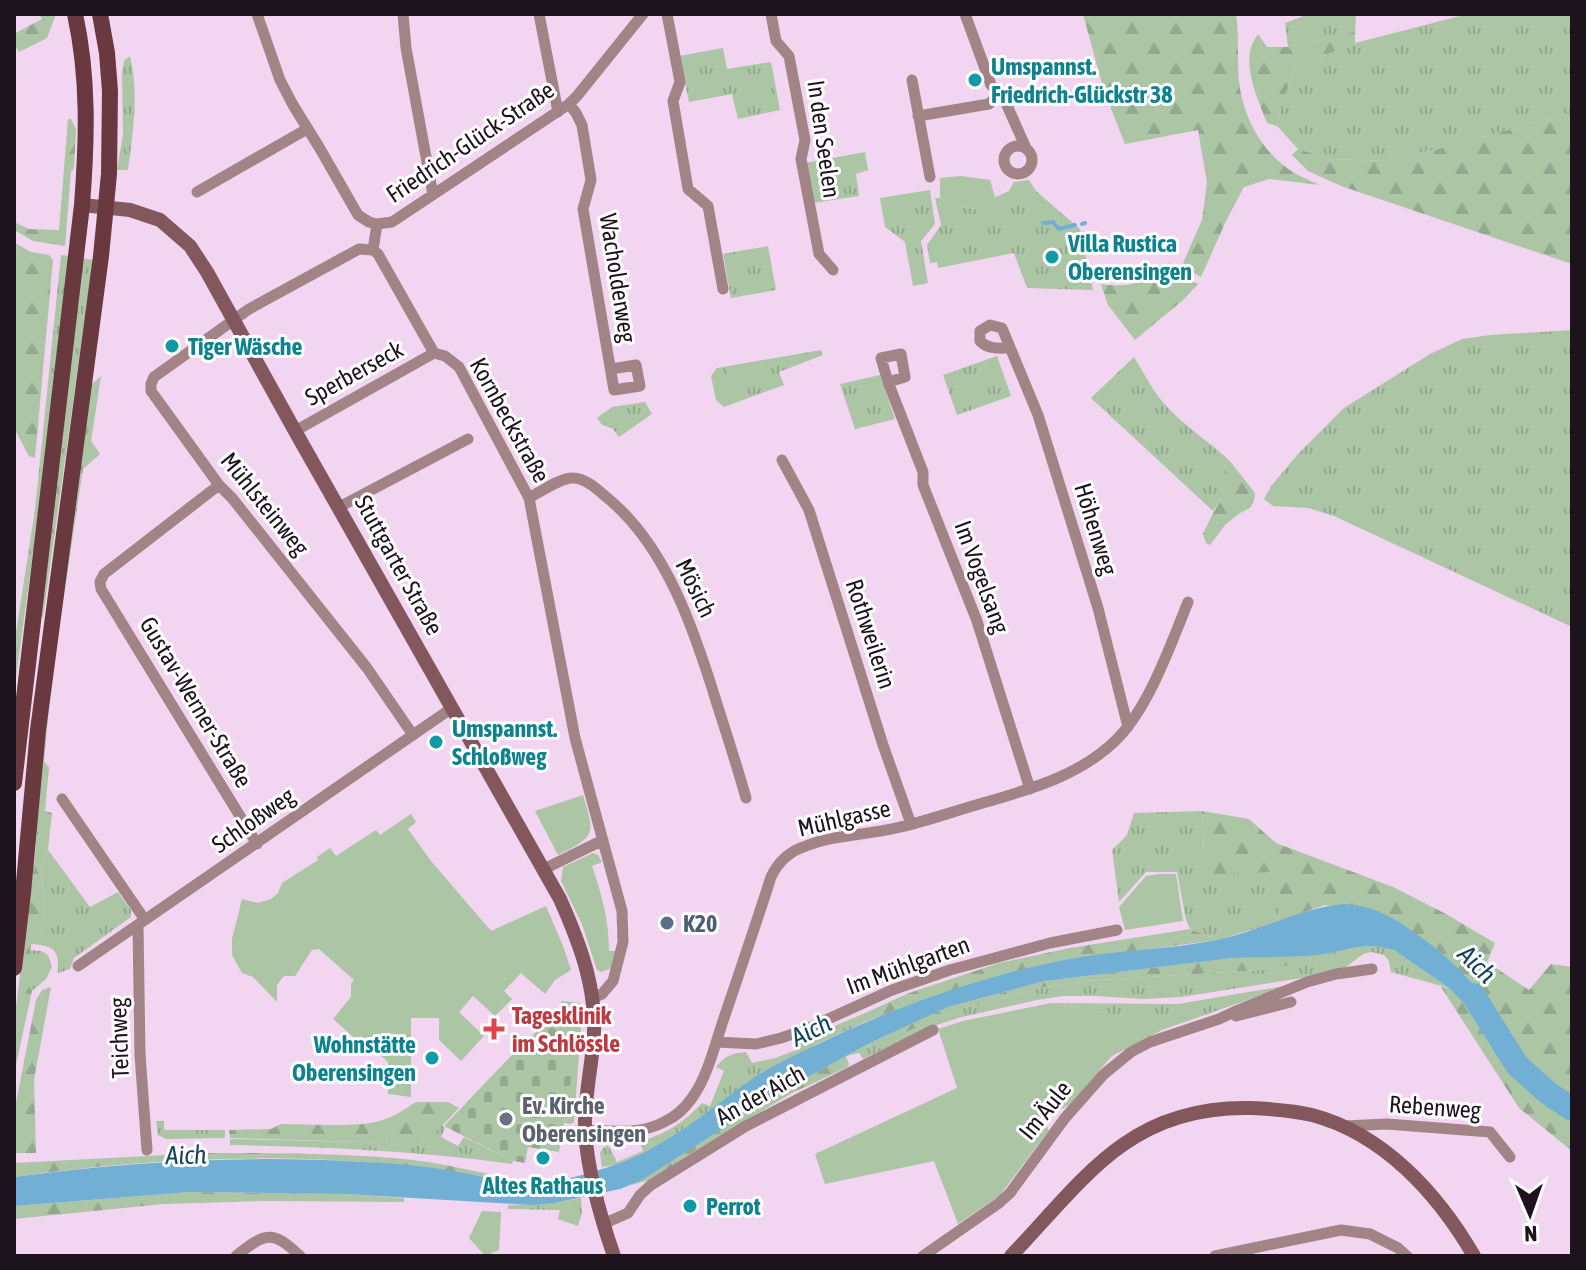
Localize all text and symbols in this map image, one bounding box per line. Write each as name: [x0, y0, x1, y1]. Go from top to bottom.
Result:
place label: Umspannst. Friedrich-Glückstr 38: [991, 53, 1173, 108]
marker: Umspannst. Friedrich-Glückstr 38: [966, 71, 984, 89]
street label: Friedrich-Glück-Straße: [381, 76, 559, 208]
street label: In den Seelen: [802, 78, 846, 200]
street label: Wacholderweg: [594, 211, 642, 345]
place label: Villa Rustica Oberensingen: [1067, 230, 1192, 285]
marker: Villa Rustica Oberensingen: [1043, 248, 1061, 266]
place label: Tiger Wäsche: [188, 333, 303, 360]
street label: Sperberseck: [300, 335, 408, 411]
marker: Tiger Wäsche: [163, 337, 181, 355]
street label: Kornbeckstraße: [465, 353, 555, 487]
street label: Mühlsteinweg: [215, 447, 315, 561]
street label: Höhenweg: [1069, 480, 1123, 579]
street label: Stuttgarter Straße: [350, 491, 448, 639]
street label: Im Vogelsang: [949, 517, 1015, 638]
street label: Mösich: [670, 554, 722, 622]
street label: Rothweilerin: [841, 576, 901, 692]
street label: Gustav-Werner-Straße: [134, 612, 258, 792]
place label: Umspannst. Schloßweg: [452, 715, 557, 770]
marker: Umspannst. Schloßweg: [427, 733, 445, 751]
street label: Schloßweg: [207, 781, 300, 858]
street label: Mühlgasse: [795, 794, 893, 842]
place label: K20: [683, 910, 717, 937]
marker: K20: [658, 914, 676, 932]
street label: Im Mühlgarten: [843, 930, 973, 1000]
water label: Aich: [1451, 938, 1502, 989]
street label: Teichweg: [104, 996, 134, 1079]
place label: Tagesklinik im Schlössle: [512, 1002, 620, 1057]
water label: Aich: [785, 1007, 836, 1053]
marker: Tagesklinik im Schlössle: [483, 1018, 505, 1040]
place label: Wohnstätte Oberensingen: [292, 1031, 416, 1086]
marker: Wohnstätte Oberensingen: [423, 1049, 441, 1067]
street label: An der Aich: [711, 1060, 809, 1130]
street label: Im Äule: [1013, 1075, 1077, 1145]
street label: Rebenweg: [1388, 1090, 1483, 1124]
place label: Ev. Kirche Oberensingen: [522, 1092, 646, 1147]
marker: Ev. Kirche Oberensingen: [497, 1110, 515, 1128]
water label: Aich: [164, 1140, 207, 1170]
marker: Altes Rathaus: [534, 1149, 552, 1167]
place label: Altes Rathaus: [482, 1172, 604, 1199]
north arrow: [1490, 1174, 1570, 1254]
place label: Perrot: [706, 1193, 761, 1220]
marker: Perrot: [681, 1197, 699, 1215]
text: N: [1524, 1221, 1538, 1247]

